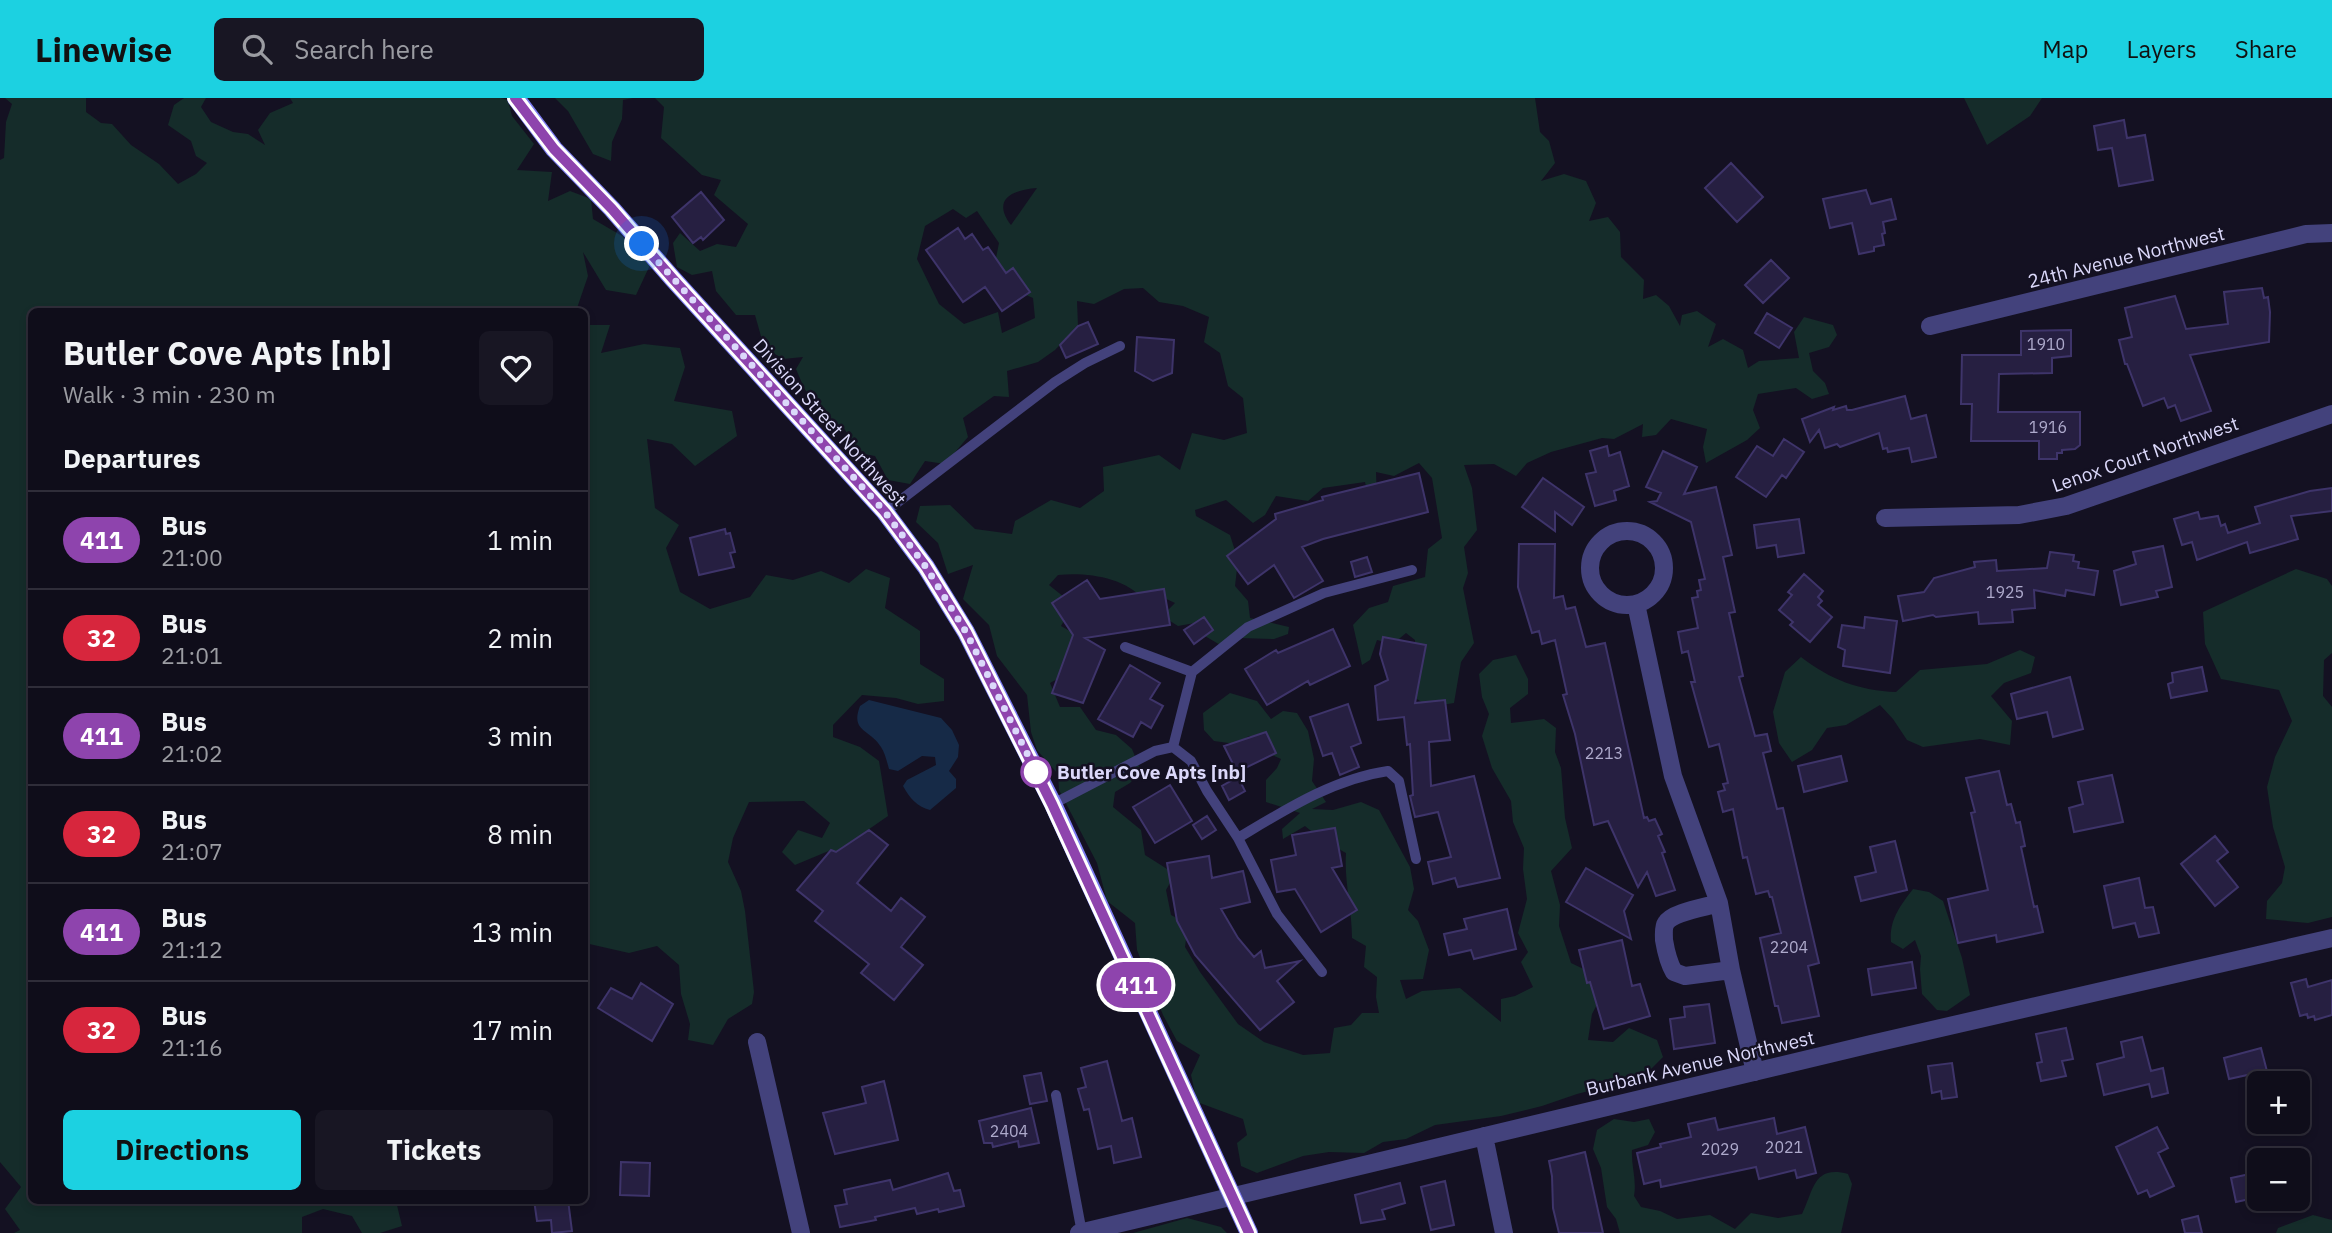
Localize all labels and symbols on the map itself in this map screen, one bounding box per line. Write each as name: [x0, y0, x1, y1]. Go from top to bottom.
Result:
street label: 24th Avenue Northwest: [2025, 221, 2227, 293]
your location: [624, 226, 659, 261]
street label: Division Street Northwest: [748, 333, 912, 511]
house number: 1910: [2027, 334, 2065, 354]
street label: Lenox Court Northwest: [2049, 411, 2241, 497]
house number: 1916: [2029, 417, 2067, 437]
house number: 1925: [1986, 582, 2024, 602]
house number: 2213: [1585, 743, 1623, 763]
marker: Butler Cove Apts [nb]: [1021, 757, 1051, 787]
place label: Butler Cove Apts [nb]: [1057, 760, 1246, 784]
house number: 2204: [1770, 937, 1808, 957]
line badge: 411: [1096, 962, 1176, 1008]
street label: Burbank Avenue Northwest: [1583, 1025, 1817, 1101]
house number: 2404: [990, 1121, 1028, 1141]
house number: 2021: [1765, 1137, 1803, 1157]
house number: 2029: [1701, 1139, 1739, 1159]

